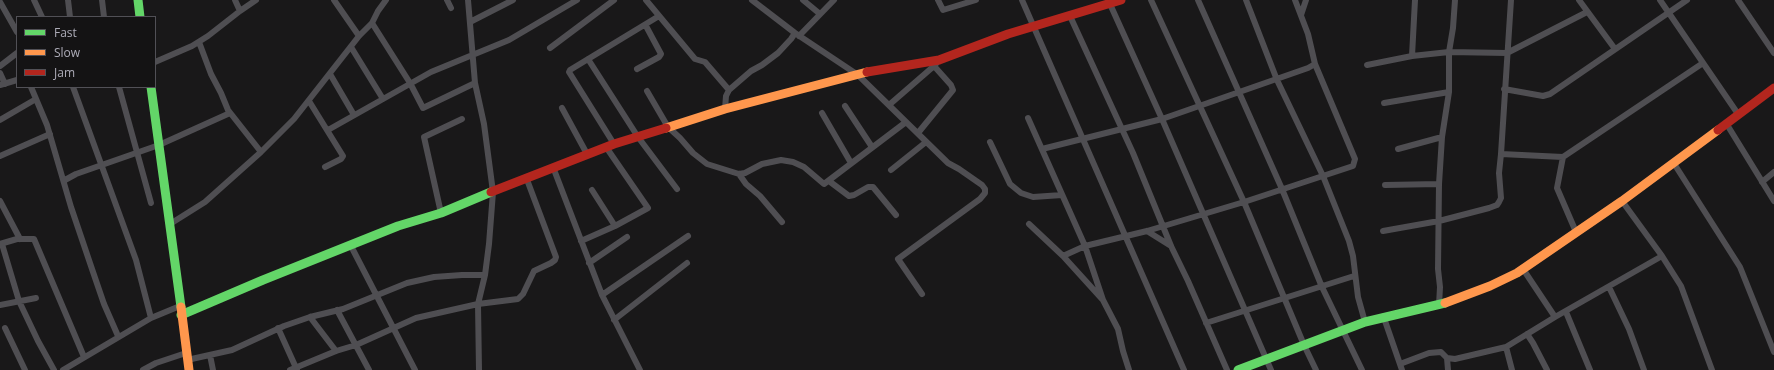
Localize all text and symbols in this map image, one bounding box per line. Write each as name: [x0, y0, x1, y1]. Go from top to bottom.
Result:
legend: [16, 16, 156, 88]
text: Fast: [54, 24, 77, 41]
text: Slow: [54, 44, 80, 61]
text: Jam: [54, 64, 75, 81]

